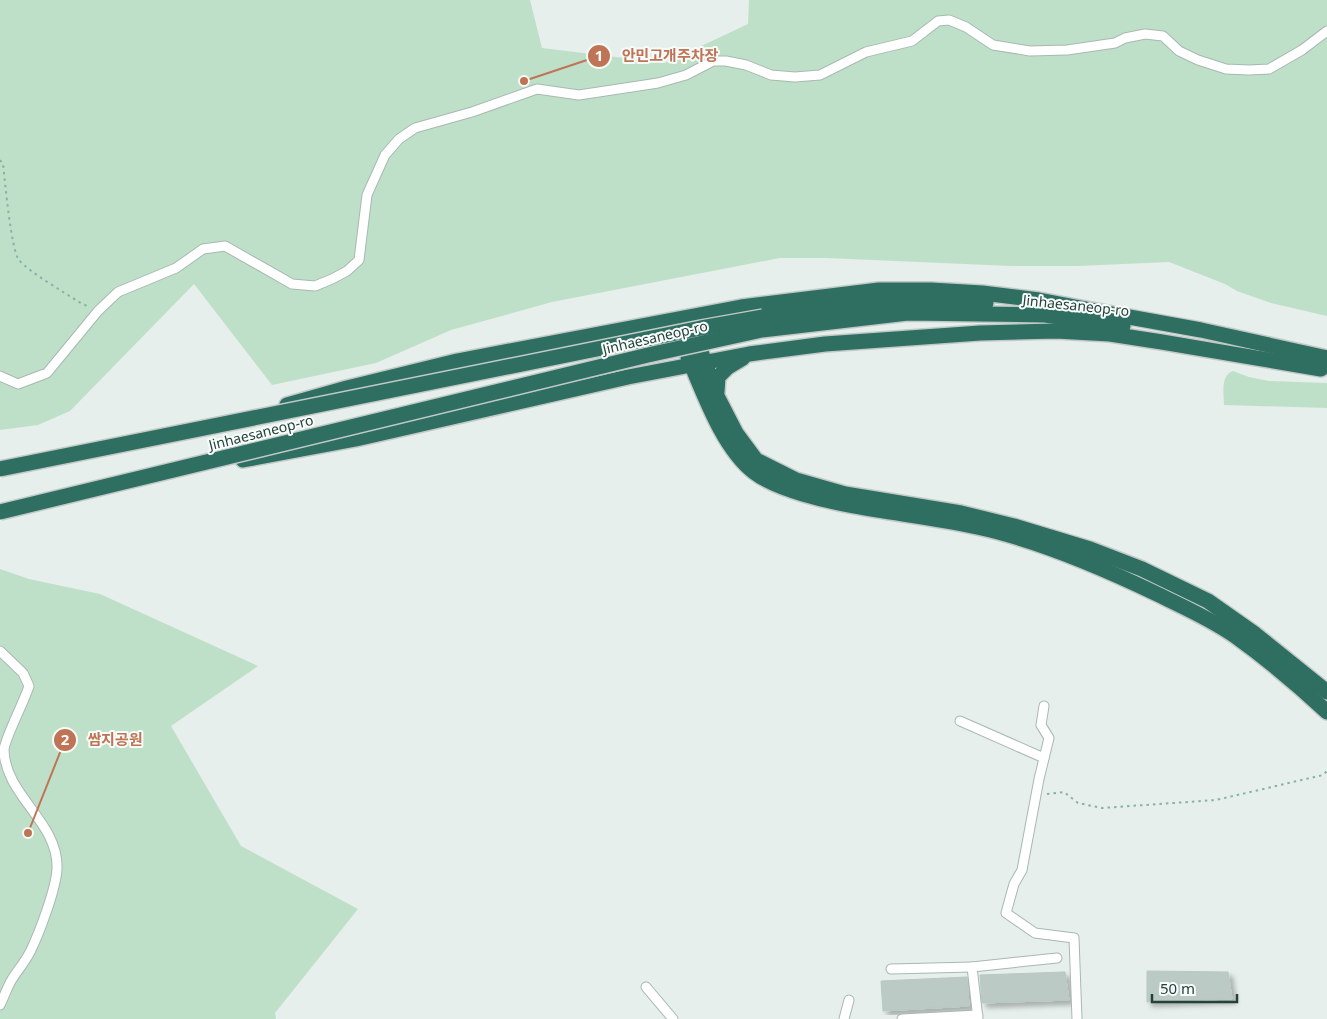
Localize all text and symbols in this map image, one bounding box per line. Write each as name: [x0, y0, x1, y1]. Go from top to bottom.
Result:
callout: 안민고개주차장: [586, 41, 728, 71]
text: 1: [595, 45, 603, 65]
text: 안민고개주차장: [622, 45, 718, 65]
street label: Jinhaesaneop-ro: [1020, 290, 1130, 320]
street label: Jinhaesaneop-ro: [599, 316, 709, 359]
street label: Jinhaesaneop-ro: [205, 410, 315, 455]
callout: 쌈지공원: [53, 725, 153, 755]
text: 2: [61, 729, 70, 749]
text: 쌈지공원: [87, 729, 143, 749]
scale bar: [1152, 972, 1237, 1004]
text: 50 m: [1160, 978, 1195, 998]

